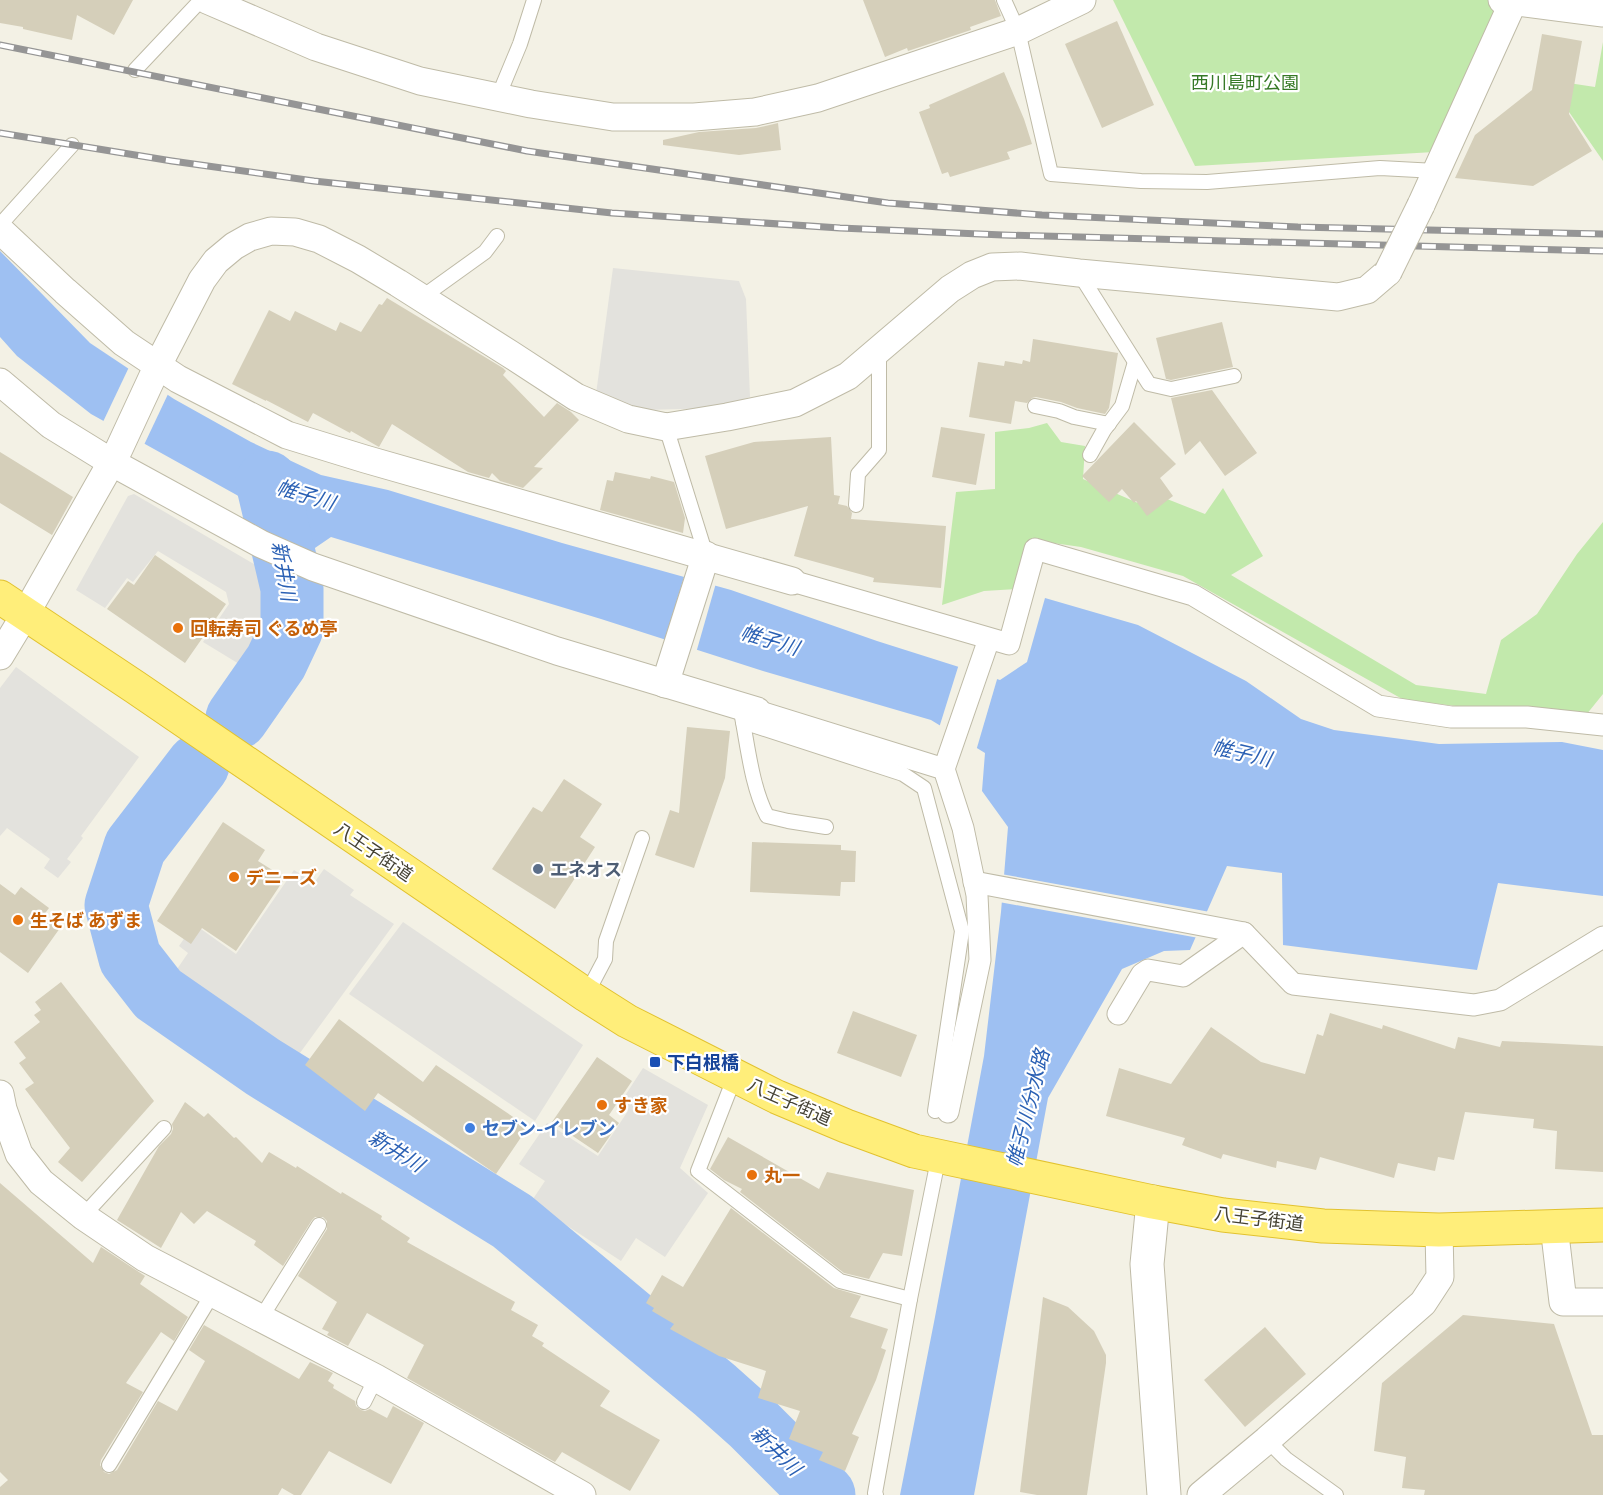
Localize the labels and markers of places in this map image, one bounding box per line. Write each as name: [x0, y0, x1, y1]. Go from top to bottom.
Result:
place label: 回転寿司 ぐるめ亭: [190, 617, 338, 639]
marker: 回転寿司 ぐるめ亭: [171, 621, 185, 635]
place label: エネオス: [550, 858, 622, 880]
marker: エネオス: [531, 862, 545, 876]
place label: デニーズ: [246, 866, 317, 888]
marker: デニーズ: [227, 870, 241, 884]
place label: 生そば あずま: [30, 909, 142, 931]
marker: 生そば あずま: [11, 913, 25, 927]
place label: 下白根橋: [667, 1051, 739, 1073]
marker: 下白根橋: [648, 1055, 662, 1069]
place label: すき家: [614, 1094, 668, 1116]
marker: すき家: [595, 1098, 609, 1112]
place label: セブン-イレブン: [482, 1117, 615, 1139]
marker: セブン-イレブン: [463, 1121, 477, 1135]
place label: 丸一: [764, 1164, 800, 1186]
marker: 丸一: [745, 1168, 759, 1182]

